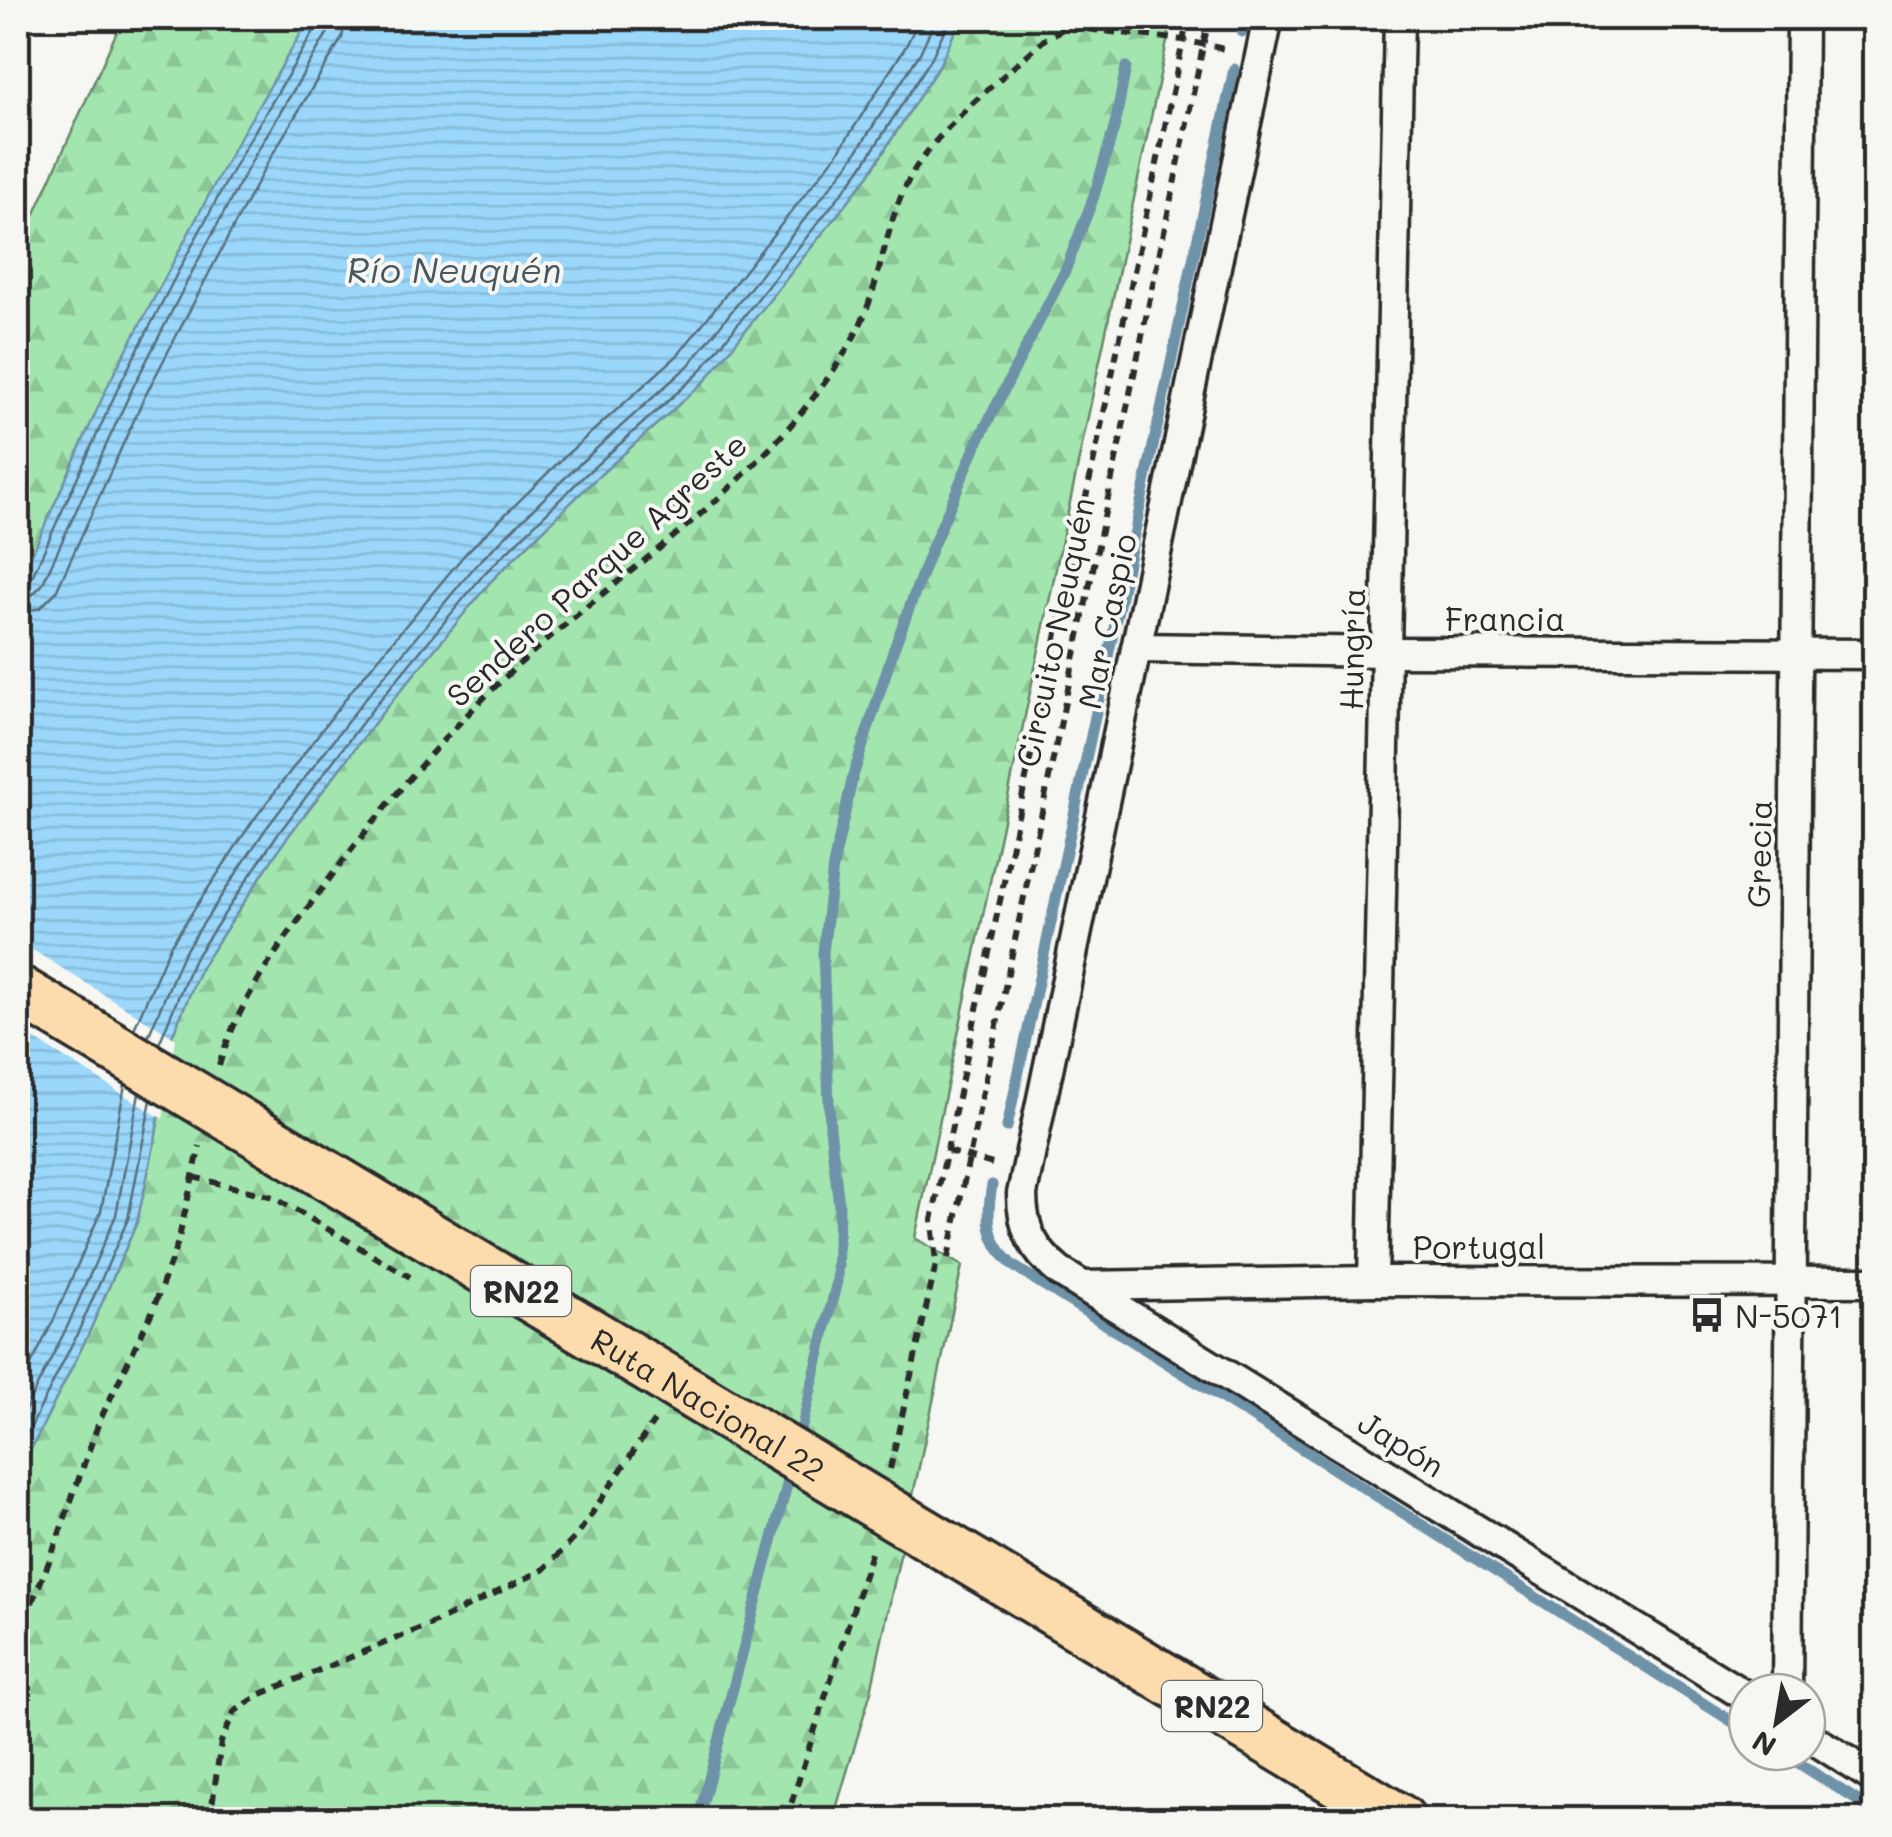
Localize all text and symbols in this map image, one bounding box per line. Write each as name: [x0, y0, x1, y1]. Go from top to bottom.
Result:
water label: Río Neuquén: [347, 246, 561, 292]
street label: Sendero Parque Agreste: [437, 423, 755, 715]
street label: Circuito Neuquén: [1005, 493, 1103, 771]
street label: Mar Caspio: [1067, 529, 1145, 713]
street label: Hungría: [1329, 587, 1373, 711]
street label: Francia: [1445, 597, 1565, 639]
street label: Grecia: [1736, 800, 1780, 908]
street label: Portugal: [1413, 1225, 1545, 1267]
road number: RN22: [471, 1266, 571, 1316]
place label: N-5071: [1735, 1294, 1843, 1336]
bus stop icon: N-5071: [1688, 1296, 1726, 1334]
street label: Ruta Nacional 22: [584, 1318, 833, 1490]
street label: Japón: [1351, 1400, 1453, 1486]
north arrow: [1727, 1672, 1827, 1772]
road number: RN22: [1162, 1681, 1262, 1731]
text: N: [1745, 1723, 1782, 1765]

